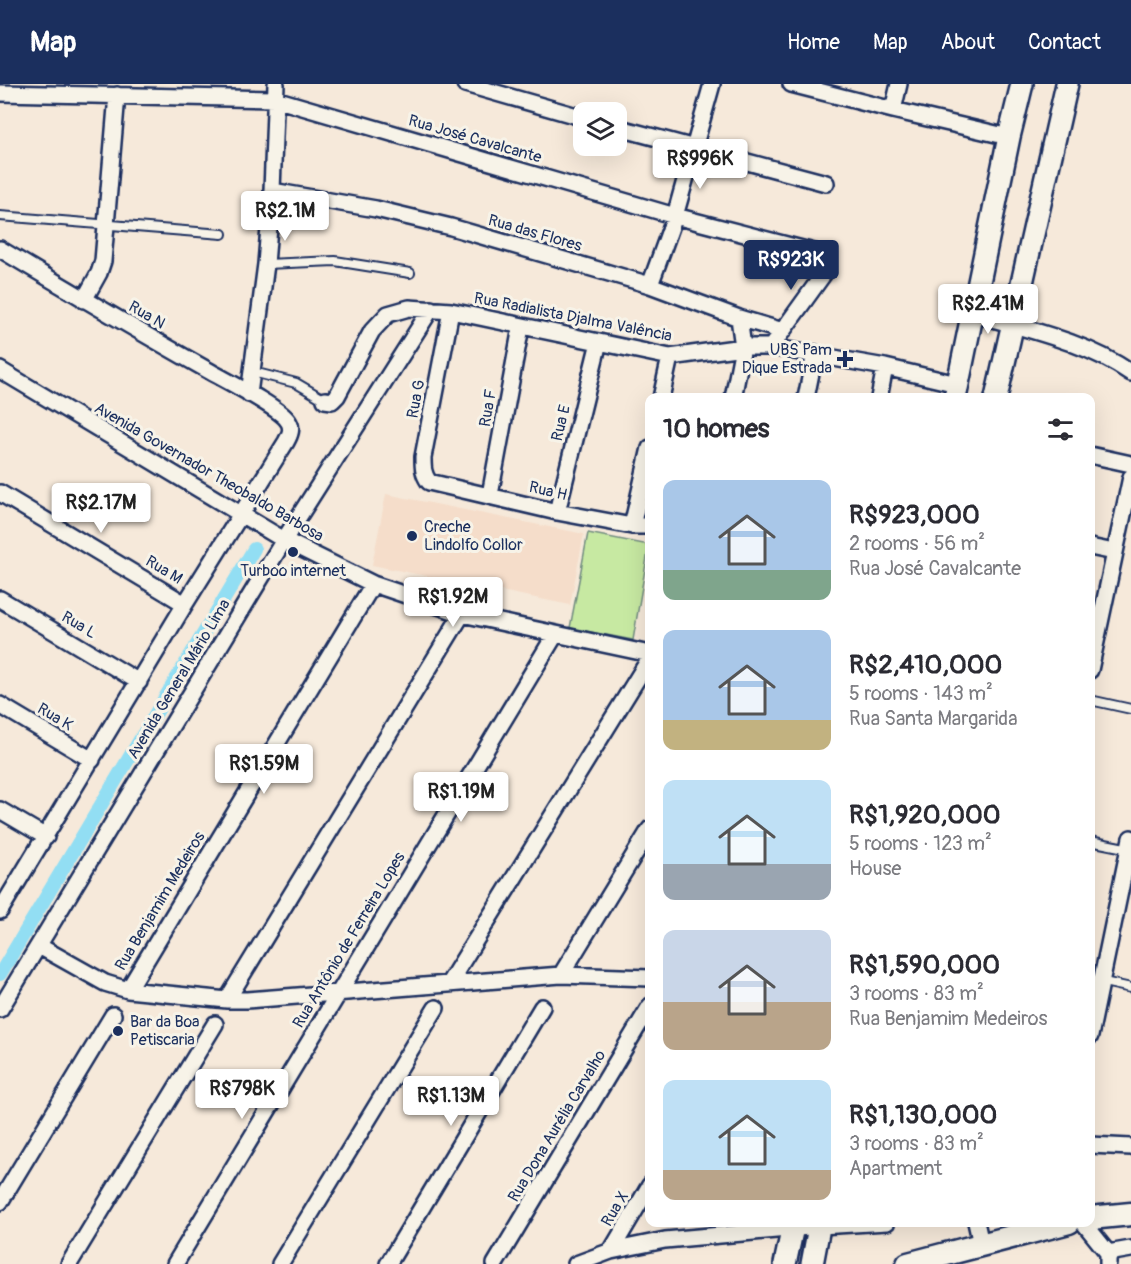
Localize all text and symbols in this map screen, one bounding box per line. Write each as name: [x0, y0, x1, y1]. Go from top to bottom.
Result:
text: Map: [30, 25, 76, 60]
text: Home: [787, 29, 840, 56]
text: Map: [873, 29, 908, 56]
text: About: [941, 29, 995, 56]
text: Contact: [1028, 29, 1101, 56]
map controls: [573, 102, 627, 156]
button: layers: [573, 102, 627, 156]
street label: Rua José Cavalcante: [406, 110, 544, 168]
pin: R$996K: [651, 139, 749, 190]
text: R$996K: [667, 146, 733, 171]
pin: R$2.1M: [236, 191, 334, 242]
text: R$2.1M: [255, 198, 315, 223]
street label: Rua das Flores: [486, 210, 584, 256]
pin: R$923K: [742, 240, 840, 291]
text: R$923K: [758, 247, 824, 272]
pin: R$2.41M: [933, 284, 1043, 335]
street label: Rua Radialista Djalma Valência: [472, 288, 674, 346]
text: R$2.41M: [952, 291, 1024, 316]
street label: Rua N: [125, 297, 169, 333]
place label: UBS Pam Dique Estrada: [742, 340, 832, 378]
marker: UBS Pam Dique Estrada: [836, 350, 854, 368]
street label: Rua G: [402, 378, 430, 420]
street label: Rua F: [475, 387, 501, 428]
street label: Avenida Governador Theobaldo Barbosa: [91, 398, 327, 546]
street label: Rua E: [547, 403, 575, 443]
text: 10 homes: [663, 413, 769, 445]
icon: filters: [1044, 413, 1077, 446]
street label: Rua H: [527, 477, 569, 505]
pin: R$2.17M: [46, 483, 156, 534]
text: R$2.17M: [66, 490, 136, 515]
text: R$923,000: [849, 499, 980, 531]
icon: home: [711, 504, 783, 576]
place label: Creche Lindolfo Collor: [424, 517, 523, 555]
marker: Creche Lindolfo Collor: [405, 529, 419, 543]
text: 2 rooms · 56 m²: [849, 531, 985, 556]
marker: Turboo internet: [286, 545, 300, 559]
street label: Rua M: [142, 551, 186, 589]
text: Rua José Cavalcante: [849, 556, 1021, 581]
place label: Turboo internet: [240, 561, 346, 581]
pin: R$1.92M: [398, 577, 508, 628]
text: R$1.92M: [418, 584, 488, 609]
street label: Avenida General Mário Lima: [123, 595, 235, 763]
street label: Rua L: [58, 607, 100, 643]
text: R$2,410,000: [849, 649, 1002, 681]
icon: home: [711, 654, 783, 726]
text: 5 rooms · 143 m²: [849, 681, 993, 706]
street label: Rua K: [34, 699, 77, 736]
text: Rua Santa Margarida: [849, 706, 1017, 731]
pin: R$1.59M: [209, 744, 319, 795]
text: R$1.59M: [229, 751, 299, 776]
pin: R$1.19M: [406, 772, 516, 823]
text: R$1.19M: [427, 779, 495, 804]
text: R$1,920,000: [849, 799, 1000, 831]
icon: home: [711, 804, 783, 876]
street label: Rua Benjamim Medeiros: [111, 828, 209, 974]
text: 5 rooms · 123 m²: [849, 831, 992, 856]
street label: Rua Antônio de Ferreira Lopes: [288, 848, 410, 1032]
text: House: [849, 856, 901, 881]
text: R$1,590,000: [849, 949, 1000, 981]
icon: home: [711, 954, 783, 1026]
text: 3 rooms · 83 m²: [849, 981, 984, 1006]
text: Rua Benjamim Medeiros: [849, 1006, 1047, 1031]
place label: Bar da Boa Petiscaria: [130, 1012, 200, 1050]
marker: Bar da Boa Petiscaria: [111, 1024, 125, 1038]
street label: Rua Dona Aurélia Carvalho: [504, 1046, 611, 1206]
pin: R$798K: [193, 1069, 291, 1120]
text: R$798K: [209, 1076, 275, 1101]
pin: R$1.13M: [396, 1076, 506, 1127]
text: R$1.13M: [417, 1083, 485, 1108]
text: R$1,130,000: [849, 1099, 997, 1131]
icon: home: [711, 1104, 783, 1176]
text: 3 rooms · 83 m²: [849, 1131, 984, 1156]
text: Apartment: [849, 1156, 942, 1181]
street label: Rua X: [597, 1188, 633, 1230]

